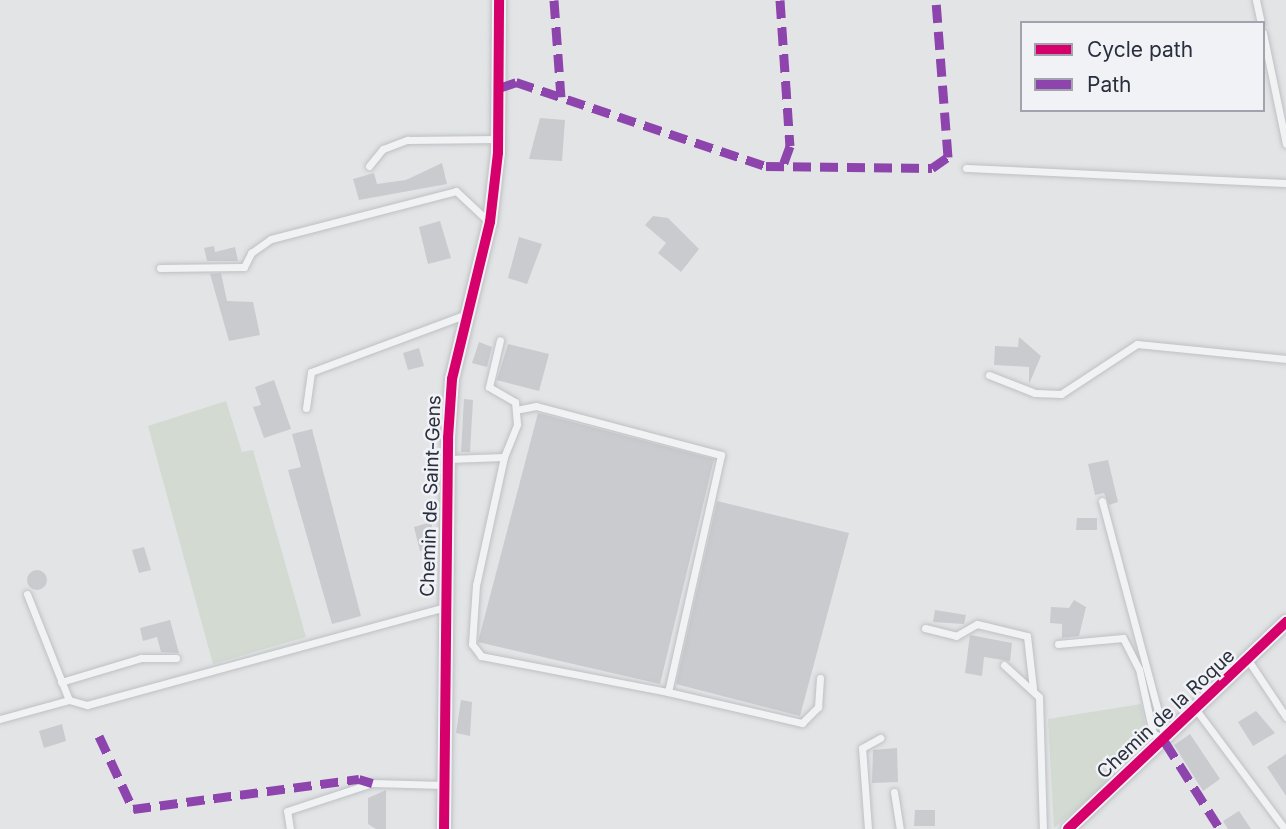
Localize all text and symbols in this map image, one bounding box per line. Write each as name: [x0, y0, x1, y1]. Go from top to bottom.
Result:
legend: [1020, 21, 1265, 112]
text: Cycle path: [1087, 37, 1193, 62]
text: Path: [1087, 72, 1132, 97]
street label: Chemin de Saint-Gens: [416, 395, 446, 597]
street label: Chemin de la Roque: [1092, 644, 1240, 784]

